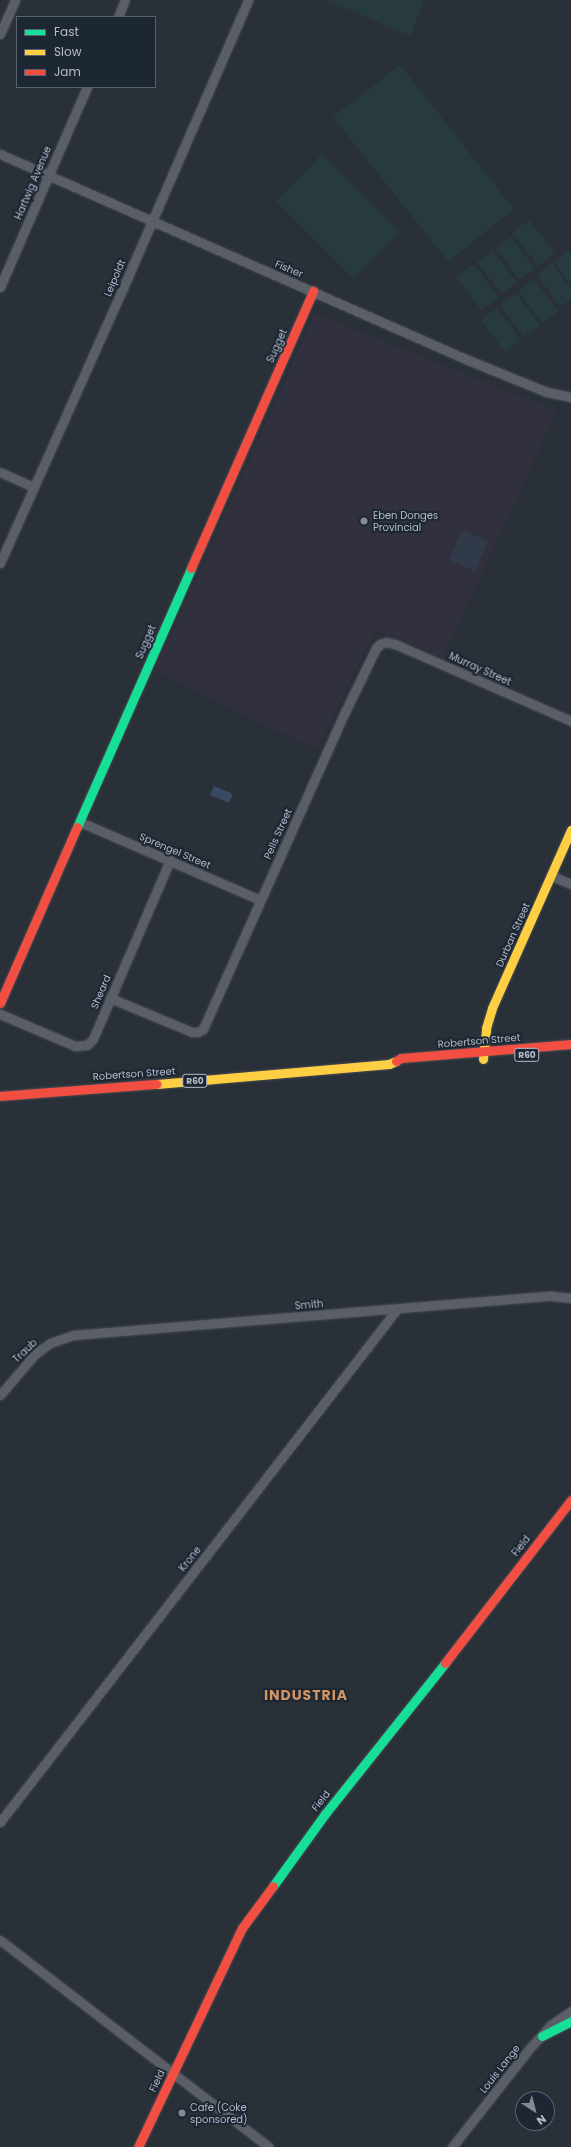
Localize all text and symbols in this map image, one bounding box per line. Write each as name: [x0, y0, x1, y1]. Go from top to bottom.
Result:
legend: [16, 16, 156, 88]
text: Fast: [54, 23, 79, 40]
text: Slow: [54, 43, 82, 60]
text: Jam: [54, 63, 81, 80]
street label: Hartwig Avenue: [12, 144, 54, 222]
street label: Leipoldt: [102, 258, 128, 298]
street label: Fisher: [273, 258, 305, 280]
street label: Sugget: [264, 327, 290, 365]
place label: Eben Donges Provincial: [373, 509, 438, 532]
marker: Eben Donges Provincial: [358, 515, 370, 527]
street label: Sugget: [134, 623, 158, 661]
street label: Murray Street: [447, 650, 513, 688]
street label: Pells Street: [262, 807, 294, 861]
street label: Sprengel Street: [138, 831, 212, 871]
street label: Durban Street: [493, 901, 533, 969]
street label: Sheard: [88, 973, 114, 1011]
street label: Robertson Street: [437, 1031, 521, 1051]
road number: R60: [514, 1048, 540, 1062]
street label: Robertson Street: [92, 1065, 176, 1083]
road number: R60: [182, 1074, 208, 1088]
street label: Smith: [294, 1298, 324, 1312]
street label: Traub: [10, 1337, 40, 1365]
street label: Field: [509, 1533, 533, 1559]
street label: Krone: [176, 1544, 204, 1574]
district label: INDUSTRIA: [264, 1687, 348, 1703]
street label: Field: [309, 1788, 333, 1814]
street label: Louis Lange: [477, 2042, 523, 2096]
street label: Field: [147, 2068, 167, 2094]
north arrow: [515, 2091, 555, 2131]
place label: Cafe (Coke sponsored): [190, 2101, 248, 2124]
marker: Cafe (Coke sponsored): [177, 2108, 187, 2118]
text: N: [533, 2111, 550, 2129]

